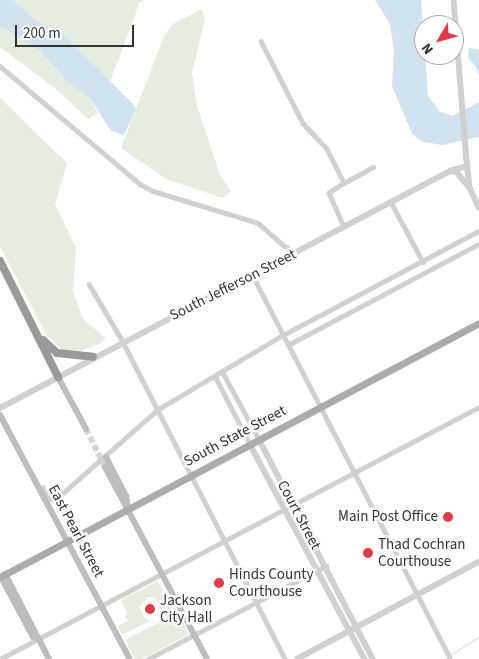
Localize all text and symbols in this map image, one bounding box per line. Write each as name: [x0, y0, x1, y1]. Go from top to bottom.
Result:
scale bar: [18, 15, 136, 47]
north arrow: [414, 15, 464, 65]
text: 200 m: [23, 23, 61, 44]
text: N: [417, 39, 439, 58]
street label: South Jefferson Street: [167, 245, 299, 325]
street label: South State Street: [181, 401, 289, 471]
street label: Court Street: [273, 477, 325, 553]
street label: East Pearl Street: [44, 482, 108, 580]
place label: Main Post Office: [338, 508, 438, 526]
marker: Main Post Office: [442, 511, 454, 523]
place label: Thad Cochran Courthouse: [378, 535, 465, 570]
marker: Thad Cochran Courthouse: [362, 547, 374, 559]
place label: Hinds County Courthouse: [229, 565, 313, 600]
marker: Hinds County Courthouse: [213, 577, 225, 589]
place label: Jackson City Hall: [160, 591, 212, 626]
marker: Jackson City Hall: [144, 603, 156, 615]

